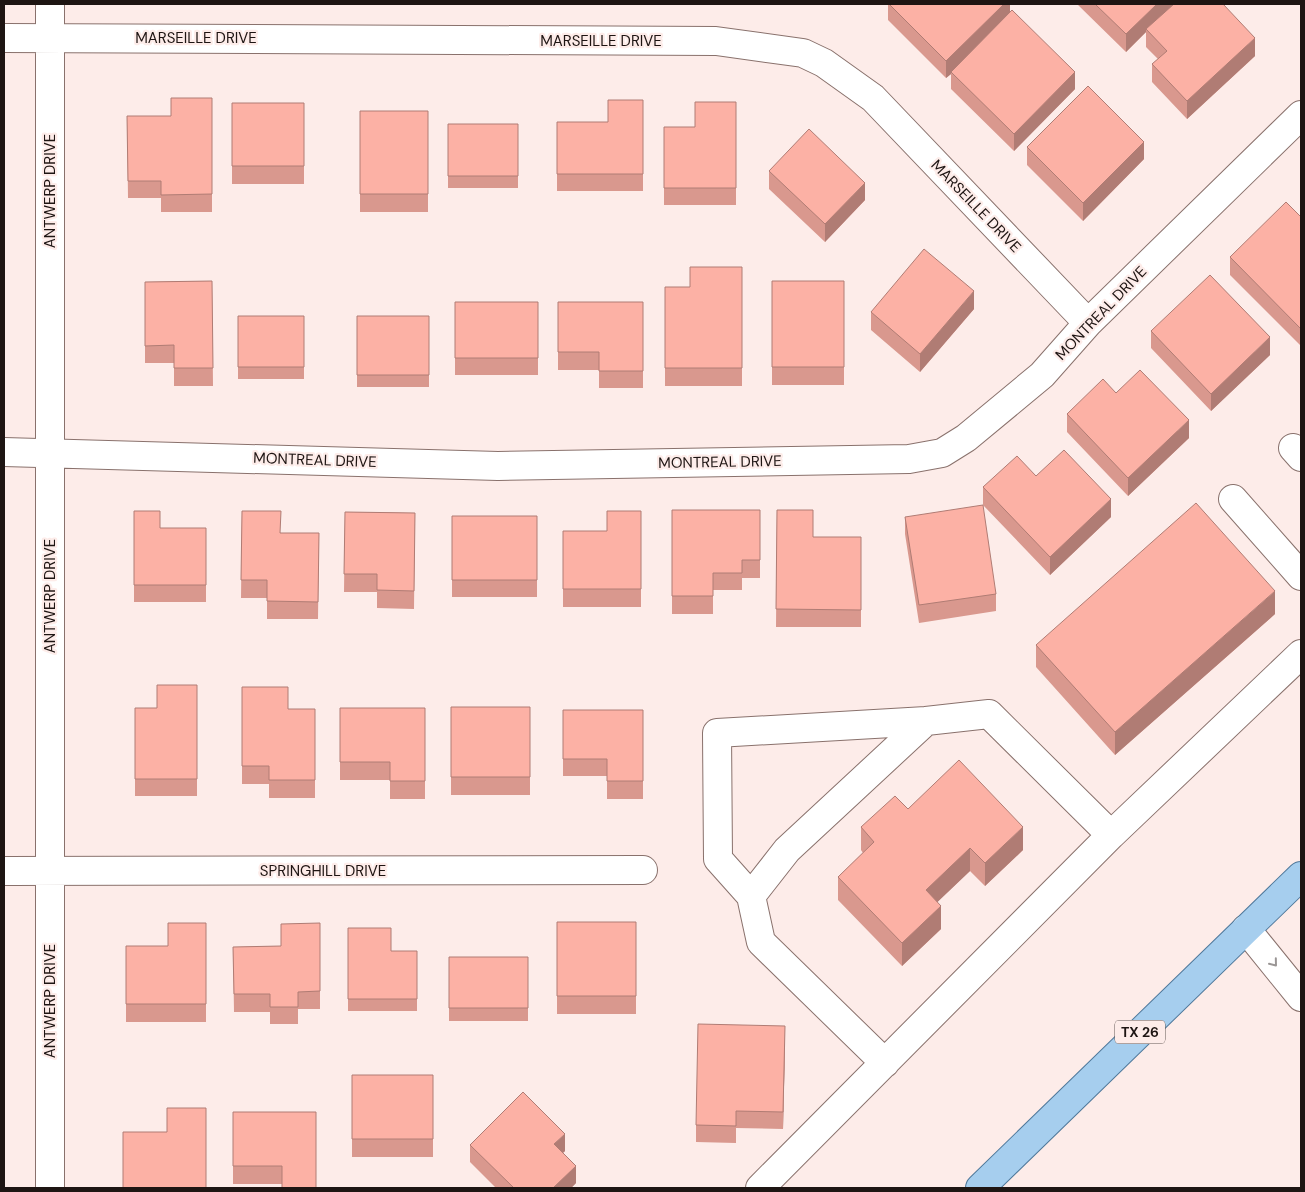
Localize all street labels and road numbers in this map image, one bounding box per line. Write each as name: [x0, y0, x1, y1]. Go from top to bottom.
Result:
street label: MARSEILLE DRIVE: [135, 28, 257, 48]
street label: MARSEILLE DRIVE: [540, 31, 662, 51]
street label: ANTWERP DRIVE: [40, 134, 60, 248]
street label: MARSEILLE DRIVE: [927, 155, 1025, 257]
street label: MONTREAL DRIVE: [1051, 262, 1151, 364]
street label: MONTREAL DRIVE: [253, 448, 377, 472]
street label: MONTREAL DRIVE: [658, 451, 782, 473]
street label: ANTWERP DRIVE: [40, 539, 60, 653]
street label: SPRINGHILL DRIVE: [260, 861, 386, 881]
street label: ANTWERP DRIVE: [40, 944, 60, 1058]
road number: TX 26: [1115, 1020, 1165, 1044]

